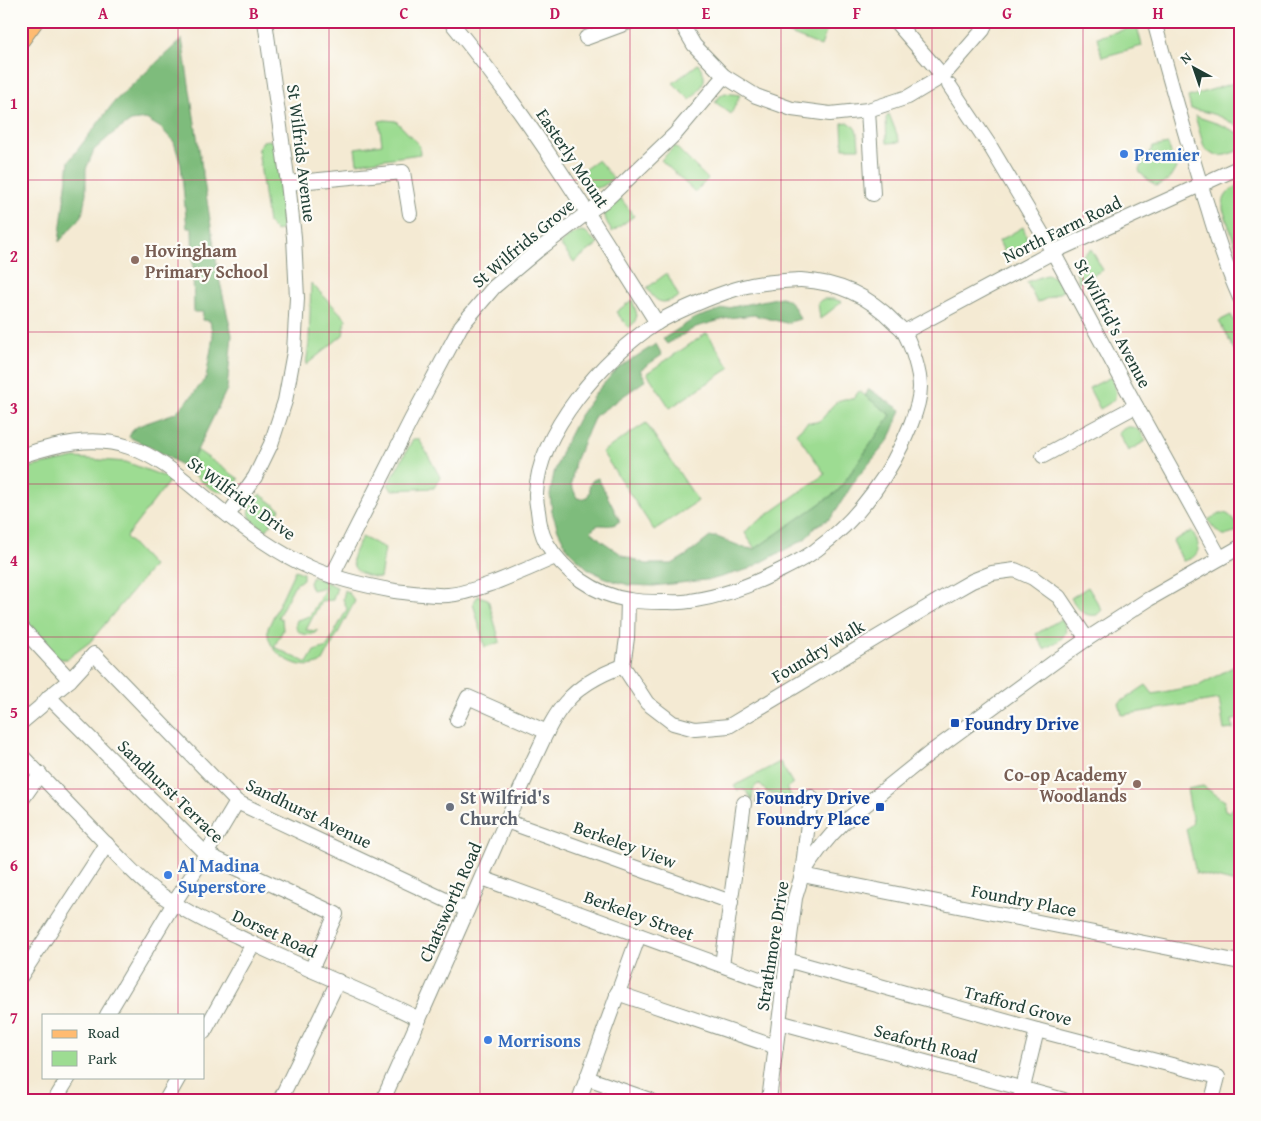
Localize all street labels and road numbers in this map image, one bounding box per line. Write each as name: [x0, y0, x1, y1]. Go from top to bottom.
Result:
street label: St Wilfrids Avenue: [280, 82, 324, 224]
street label: Easterly Mount: [530, 103, 617, 214]
street label: North Farm Road: [998, 188, 1126, 269]
street label: St Wilfrids Grove: [466, 192, 580, 294]
street label: St Wilfrid's Avenue: [1067, 253, 1159, 393]
street label: St Wilfrid's Drive: [182, 449, 302, 547]
street label: Foundry Walk: [766, 612, 870, 689]
street label: Sandhurst Terrace: [112, 733, 230, 849]
street label: Sandhurst Avenue: [241, 771, 377, 855]
street label: Berkeley View: [570, 813, 680, 875]
street label: Chatsworth Road: [411, 837, 489, 966]
street label: Foundry Place: [969, 877, 1079, 923]
street label: Strathmore Drive: [748, 879, 796, 1013]
street label: Berkeley Street: [580, 883, 698, 948]
street label: Dorset Road: [228, 902, 322, 965]
street label: Trafford Grove: [961, 978, 1075, 1032]
street label: Seaforth Road: [871, 1016, 981, 1070]

